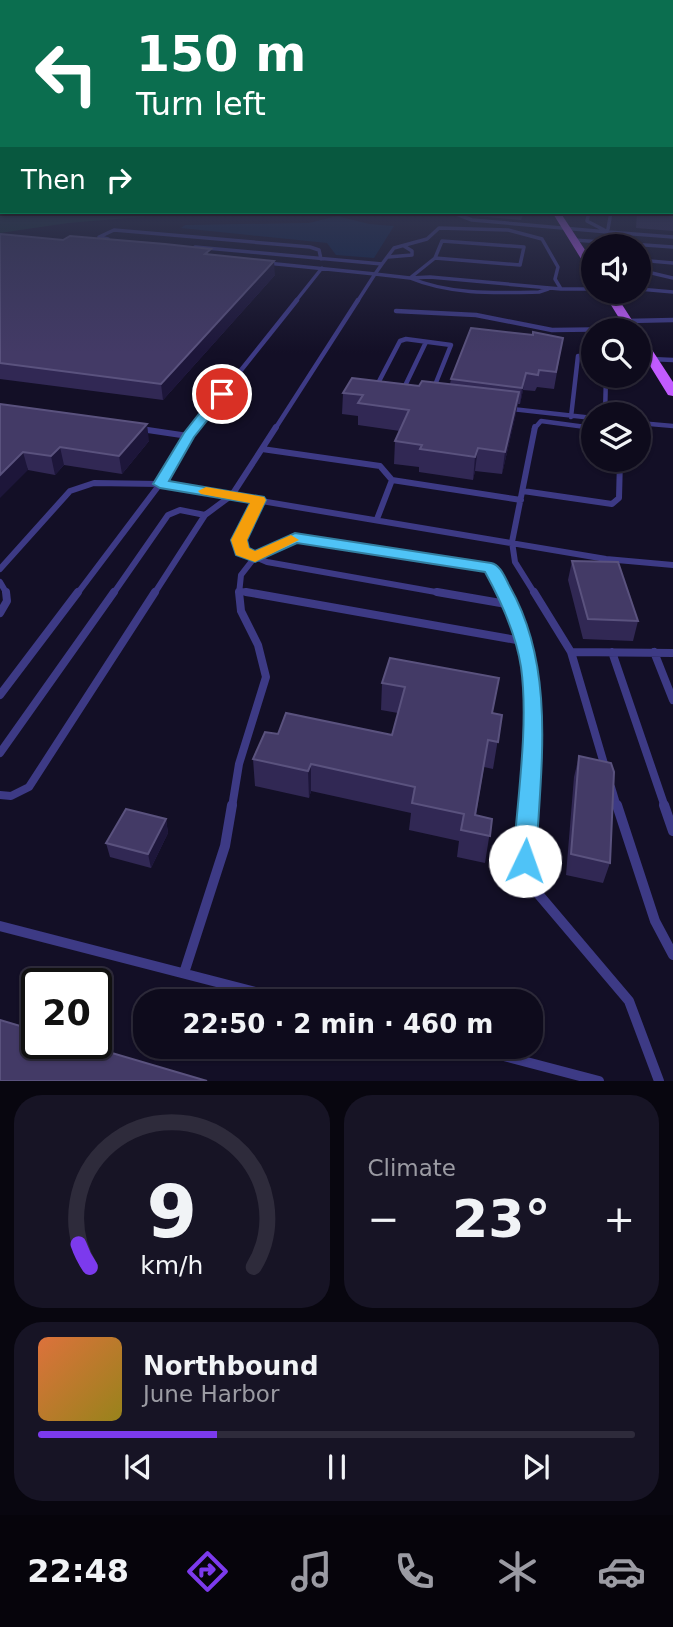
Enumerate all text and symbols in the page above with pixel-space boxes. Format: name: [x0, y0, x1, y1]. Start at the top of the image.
text: 150 m: [136, 26, 306, 83]
icon: left: [21, 28, 112, 119]
text: Turn left: [136, 85, 266, 123]
icon: right: [100, 161, 138, 199]
text: Then: [21, 165, 86, 195]
map controls: [581, 234, 651, 472]
button: sound: [581, 234, 651, 304]
button: search: [581, 318, 651, 388]
pin: [192, 364, 252, 424]
icon: arrive: [203, 375, 241, 413]
button: layers: [581, 402, 651, 472]
position arrow: [488, 824, 562, 898]
speed limit sign: 20: [21, 968, 112, 1059]
text: 22:50 · 2 min · 460 m: [183, 1009, 493, 1039]
text: Climate: [368, 1155, 456, 1181]
text: 9: [146, 1170, 197, 1255]
text: 23°: [452, 1189, 550, 1249]
text: −: [368, 1197, 399, 1241]
text: +: [603, 1197, 635, 1241]
text: km/h: [140, 1251, 203, 1280]
text: Northbound: [143, 1351, 319, 1381]
text: June Harbor: [143, 1381, 279, 1407]
icon: previous: [119, 1448, 157, 1486]
icon: pause: [318, 1448, 356, 1486]
icon: next: [517, 1448, 555, 1486]
icon: directions: [183, 1547, 232, 1596]
icon: music: [287, 1547, 336, 1596]
icon: phone: [390, 1547, 439, 1596]
icon: climate: [493, 1547, 542, 1596]
icon: car: [597, 1547, 646, 1596]
text: 22:48: [27, 1552, 129, 1590]

